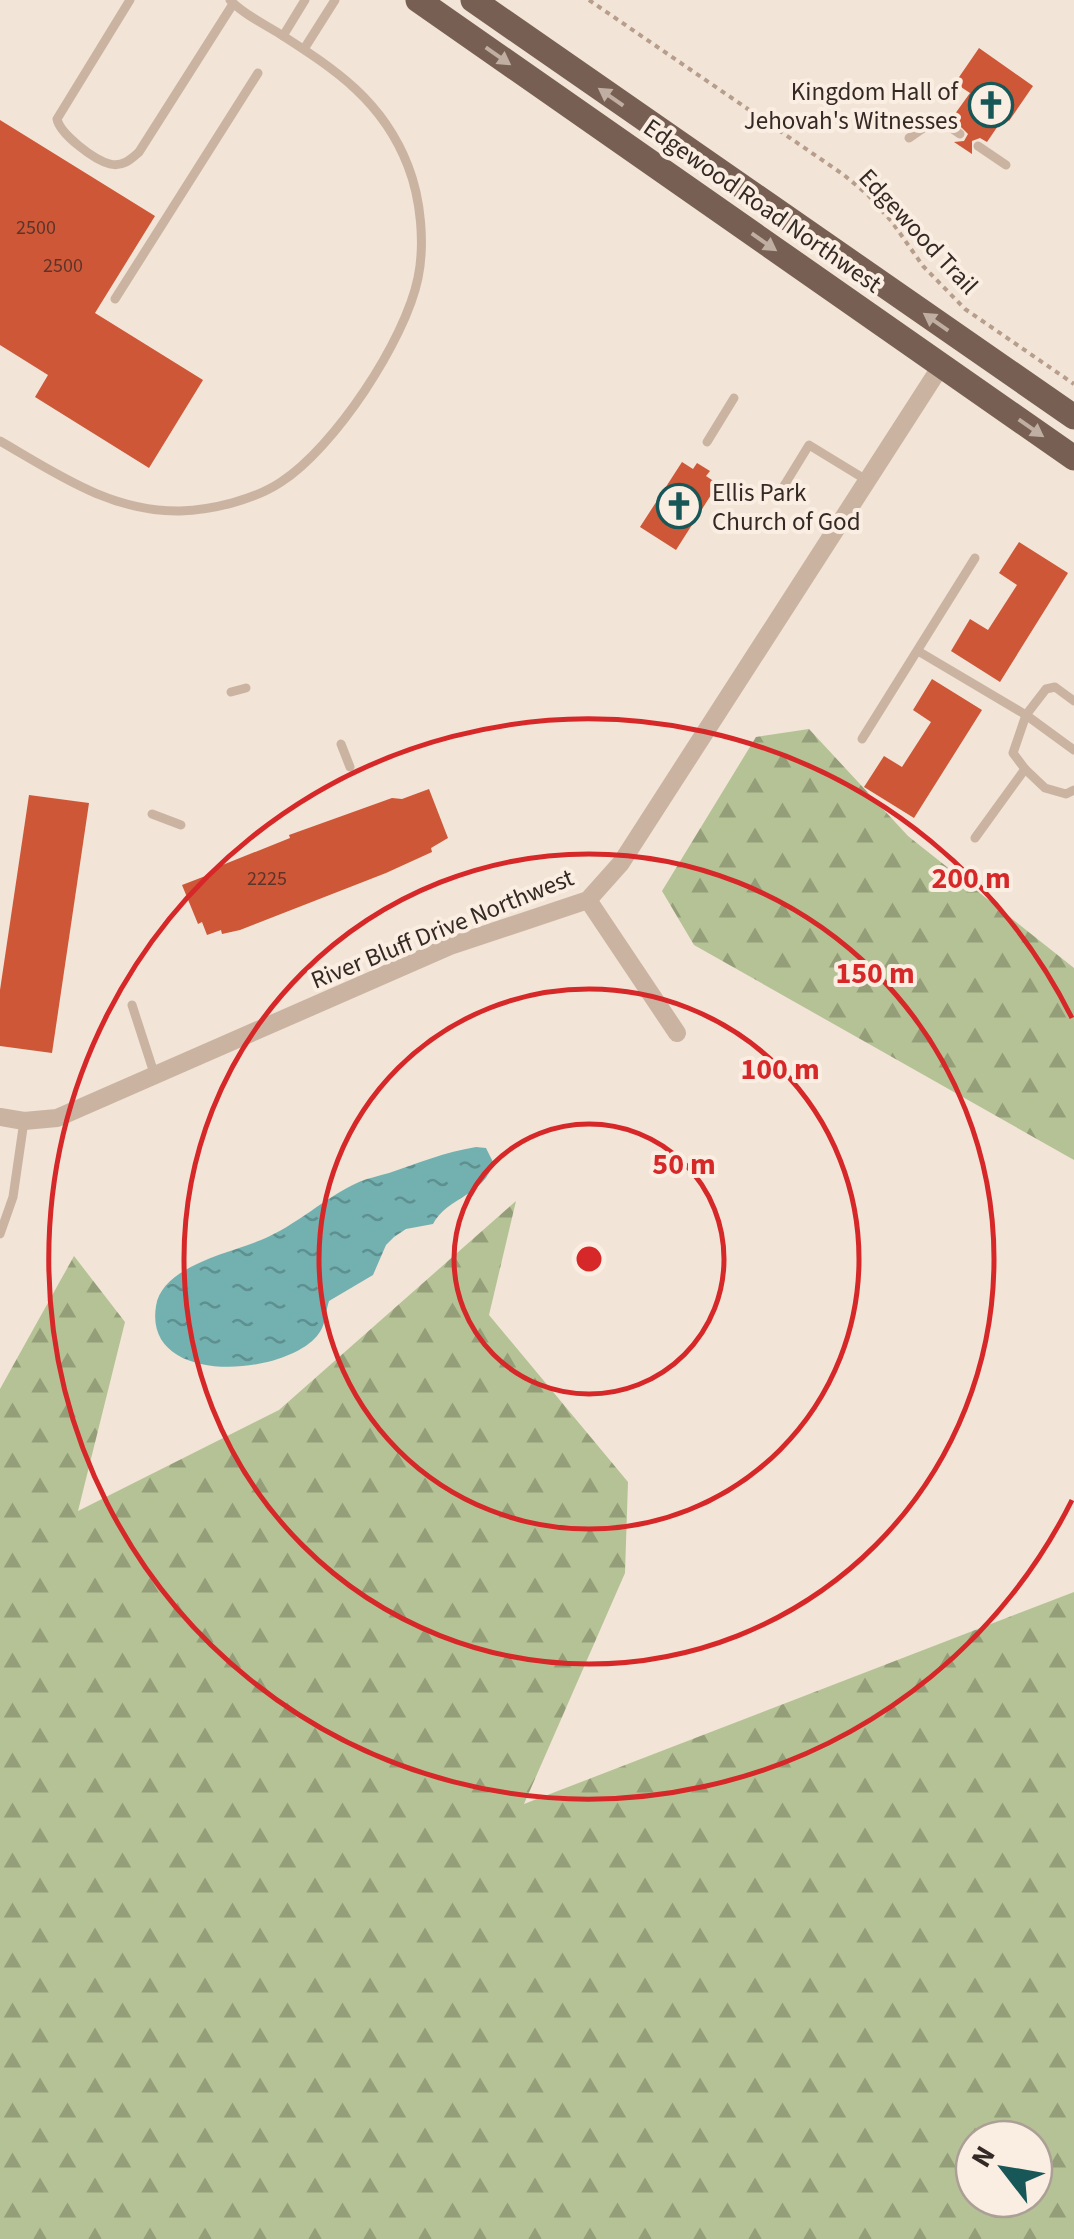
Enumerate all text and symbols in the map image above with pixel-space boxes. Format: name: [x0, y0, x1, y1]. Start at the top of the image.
one-way arrow: [484, 46, 511, 65]
place label: Kingdom Hall of Jehovah's Witnesses: [744, 74, 959, 139]
church icon: Kingdom Hall of Jehovah's Witnesses: [968, 82, 1014, 128]
one-way arrow: [598, 88, 625, 107]
street label: Edgewood Road Northwest: [636, 110, 889, 302]
street label: Edgewood Trail: [850, 161, 986, 303]
house number: 2500: [16, 214, 56, 242]
one-way arrow: [751, 232, 777, 251]
house number: 2500: [43, 252, 83, 280]
one-way arrow: [923, 312, 950, 332]
one-way arrow: [1017, 418, 1044, 437]
place label: Ellis Park Church of God: [712, 475, 861, 540]
church icon: Ellis Park Church of God: [656, 483, 702, 529]
text: 200 m: [931, 857, 1011, 900]
street label: River Bluff Drive Northwest: [306, 859, 580, 998]
house number: 2225: [247, 865, 287, 893]
text: 150 m: [835, 952, 915, 995]
text: 100 m: [740, 1048, 820, 1091]
text: 50 m: [652, 1143, 716, 1186]
centre of rings: [571, 1241, 607, 1277]
north arrow: [954, 2119, 1054, 2219]
text: N: [961, 2138, 1005, 2175]

